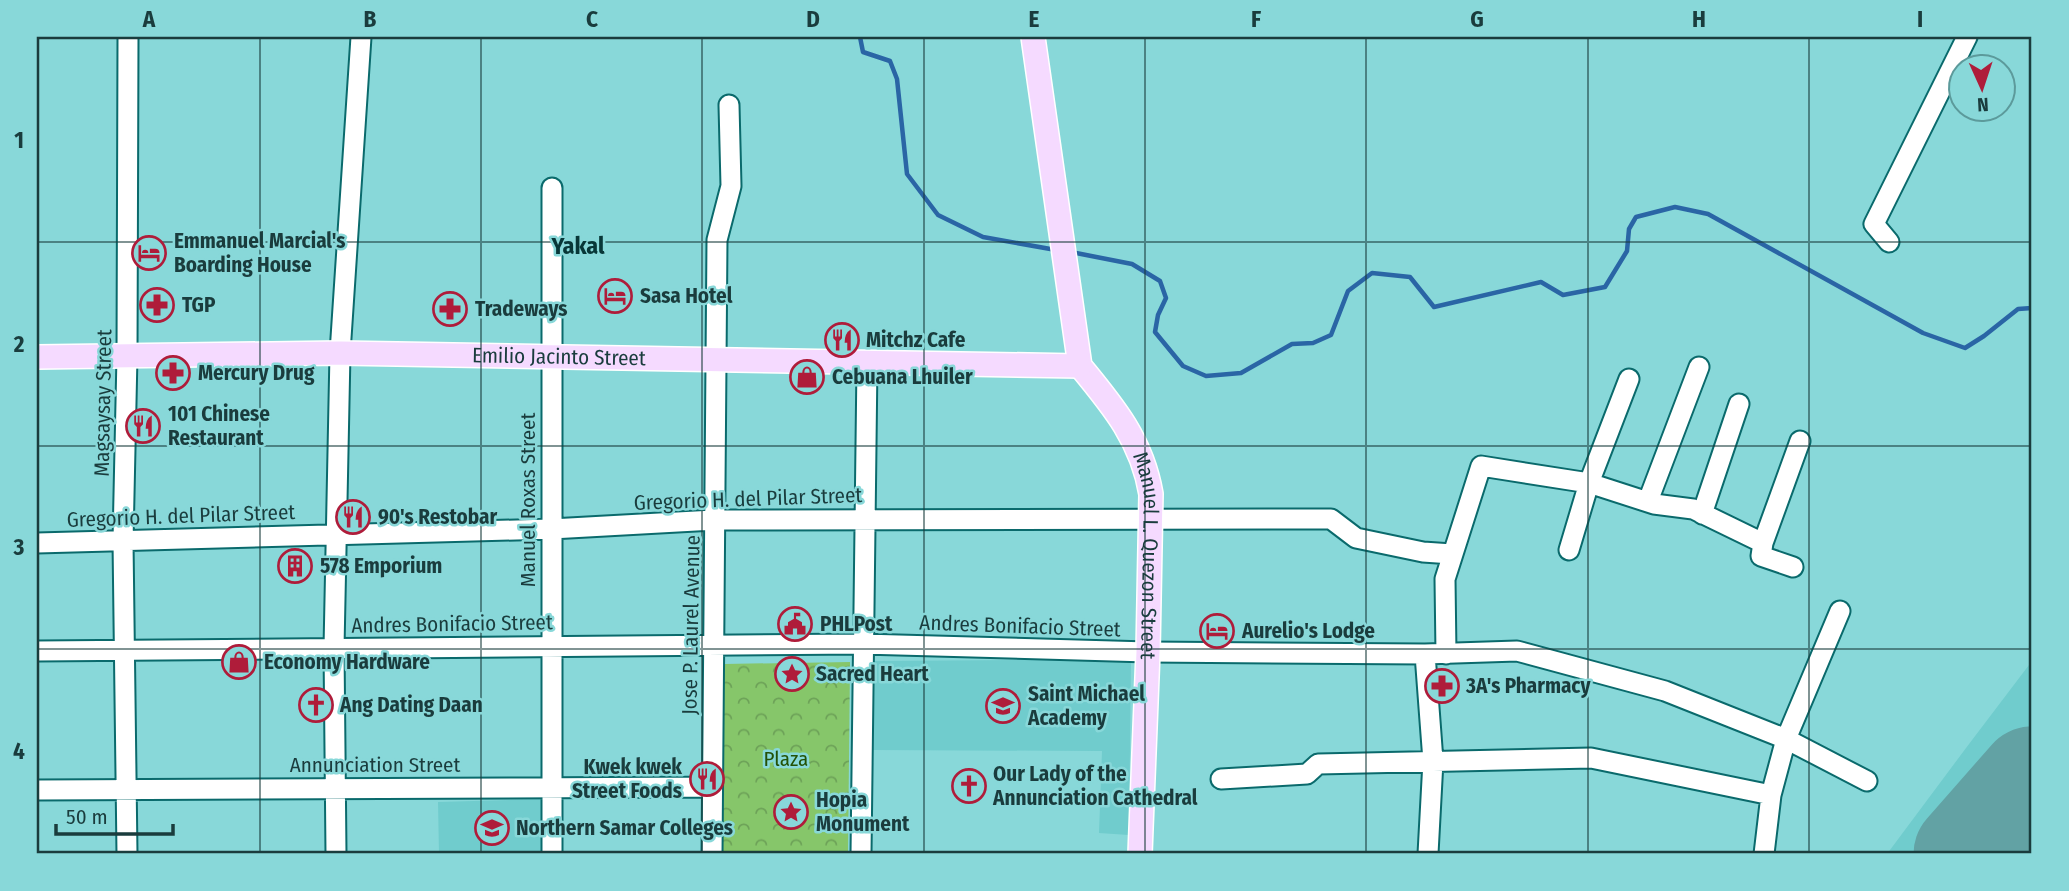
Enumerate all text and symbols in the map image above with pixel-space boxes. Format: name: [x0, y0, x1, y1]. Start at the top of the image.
text: A: [142, 5, 156, 33]
text: B: [364, 5, 377, 33]
text: C: [586, 5, 598, 33]
text: D: [806, 5, 820, 33]
text: E: [1029, 5, 1040, 33]
text: F: [1251, 5, 1261, 33]
text: G: [1470, 5, 1484, 33]
text: H: [1692, 5, 1706, 33]
text: I: [1917, 5, 1923, 33]
north arrow: [1946, 52, 2016, 122]
text: N: [1977, 93, 1989, 116]
text: 1: [14, 126, 24, 154]
place label: Emmanuel Marcial's Boarding House: [174, 228, 345, 278]
district label: Yakal: [551, 232, 605, 260]
hotel icon: Emmanuel Marcial's Boarding House: [130, 234, 168, 272]
hotel icon: Sasa Hotel: [596, 277, 634, 315]
place label: Sasa Hotel: [640, 283, 733, 309]
pharmacy icon: TGP: [138, 286, 176, 324]
pharmacy icon: Tradeways: [431, 290, 469, 328]
place label: TGP: [182, 292, 216, 318]
place label: Tradeways: [475, 296, 567, 322]
restaurant icon: Mitchz Cafe: [823, 321, 861, 359]
place label: Mitchz Cafe: [866, 327, 966, 353]
street label: Magsaysay Street: [89, 329, 117, 477]
text: 2: [13, 330, 25, 358]
street label: Emilio Jacinto Street: [472, 342, 646, 371]
pharmacy icon: Mercury Drug: [154, 354, 192, 392]
shop icon: Cebuana Lhuiler: [788, 358, 826, 396]
place label: Mercury Drug: [198, 360, 315, 386]
place label: Cebuana Lhuiler: [832, 364, 973, 390]
place label: 101 Chinese Restaurant: [168, 401, 270, 451]
restaurant icon: 101 Chinese Restaurant: [124, 407, 162, 445]
street label: Manuel Roxas Street: [515, 413, 541, 587]
street label: Manuel L. Quezon Street: [1127, 448, 1165, 660]
street label: Gregorio H. del Pilar Street: [633, 482, 863, 516]
restaurant icon: 90's Restobar: [334, 498, 372, 536]
street label: Gregorio H. del Pilar Street: [66, 499, 296, 533]
place label: 90's Restobar: [378, 504, 497, 530]
text: 3: [13, 533, 25, 561]
street label: Jose P. Laurel Avenue: [676, 535, 706, 715]
building icon: 578 Emporium: [276, 547, 314, 585]
place label: 578 Emporium: [320, 553, 442, 579]
public building icon: PHLPost: [776, 605, 814, 643]
street label: Andres Bonifacio Street: [351, 609, 553, 639]
street label: Andres Bonifacio Street: [919, 609, 1121, 643]
place label: PHLPost: [820, 611, 893, 637]
hotel icon: Aurelio's Lodge: [1198, 612, 1236, 650]
place label: Aurelio's Lodge: [1241, 618, 1375, 644]
shop icon: Economy Hardware: [220, 643, 258, 681]
place label: Economy Hardware: [264, 649, 430, 675]
place icon: Sacred Heart: [773, 655, 811, 693]
place label: Sacred Heart: [816, 661, 929, 687]
pharmacy icon: 3A's Pharmacy: [1423, 667, 1461, 705]
place label: 3A's Pharmacy: [1465, 673, 1592, 699]
place label: Saint Michael Academy: [1027, 681, 1145, 731]
church icon: Ang Dating Daan: [297, 686, 335, 724]
school or university icon: Saint Michael Academy: [984, 687, 1022, 725]
place label: Ang Dating Daan: [339, 692, 483, 718]
text: 4: [13, 737, 25, 765]
park label: Plaza: [764, 746, 808, 772]
street label: Annunciation Street: [290, 752, 460, 778]
place label: Kwek kwek Street Foods: [572, 754, 682, 804]
restaurant icon: Kwek kwek Street Foods: [688, 760, 726, 798]
place label: Our Lady of the Annunciation Cathedral: [992, 761, 1198, 811]
church icon: Our Lady of the Annunciation Cathedral: [950, 767, 988, 805]
place label: Hopia Monument: [816, 787, 910, 837]
scale bar: [56, 793, 173, 837]
place icon: Hopia Monument: [772, 793, 810, 831]
text: 50 m: [66, 804, 108, 830]
school or university icon: Northern Samar Colleges: [473, 809, 511, 847]
place label: Northern Samar Colleges: [516, 815, 733, 841]

